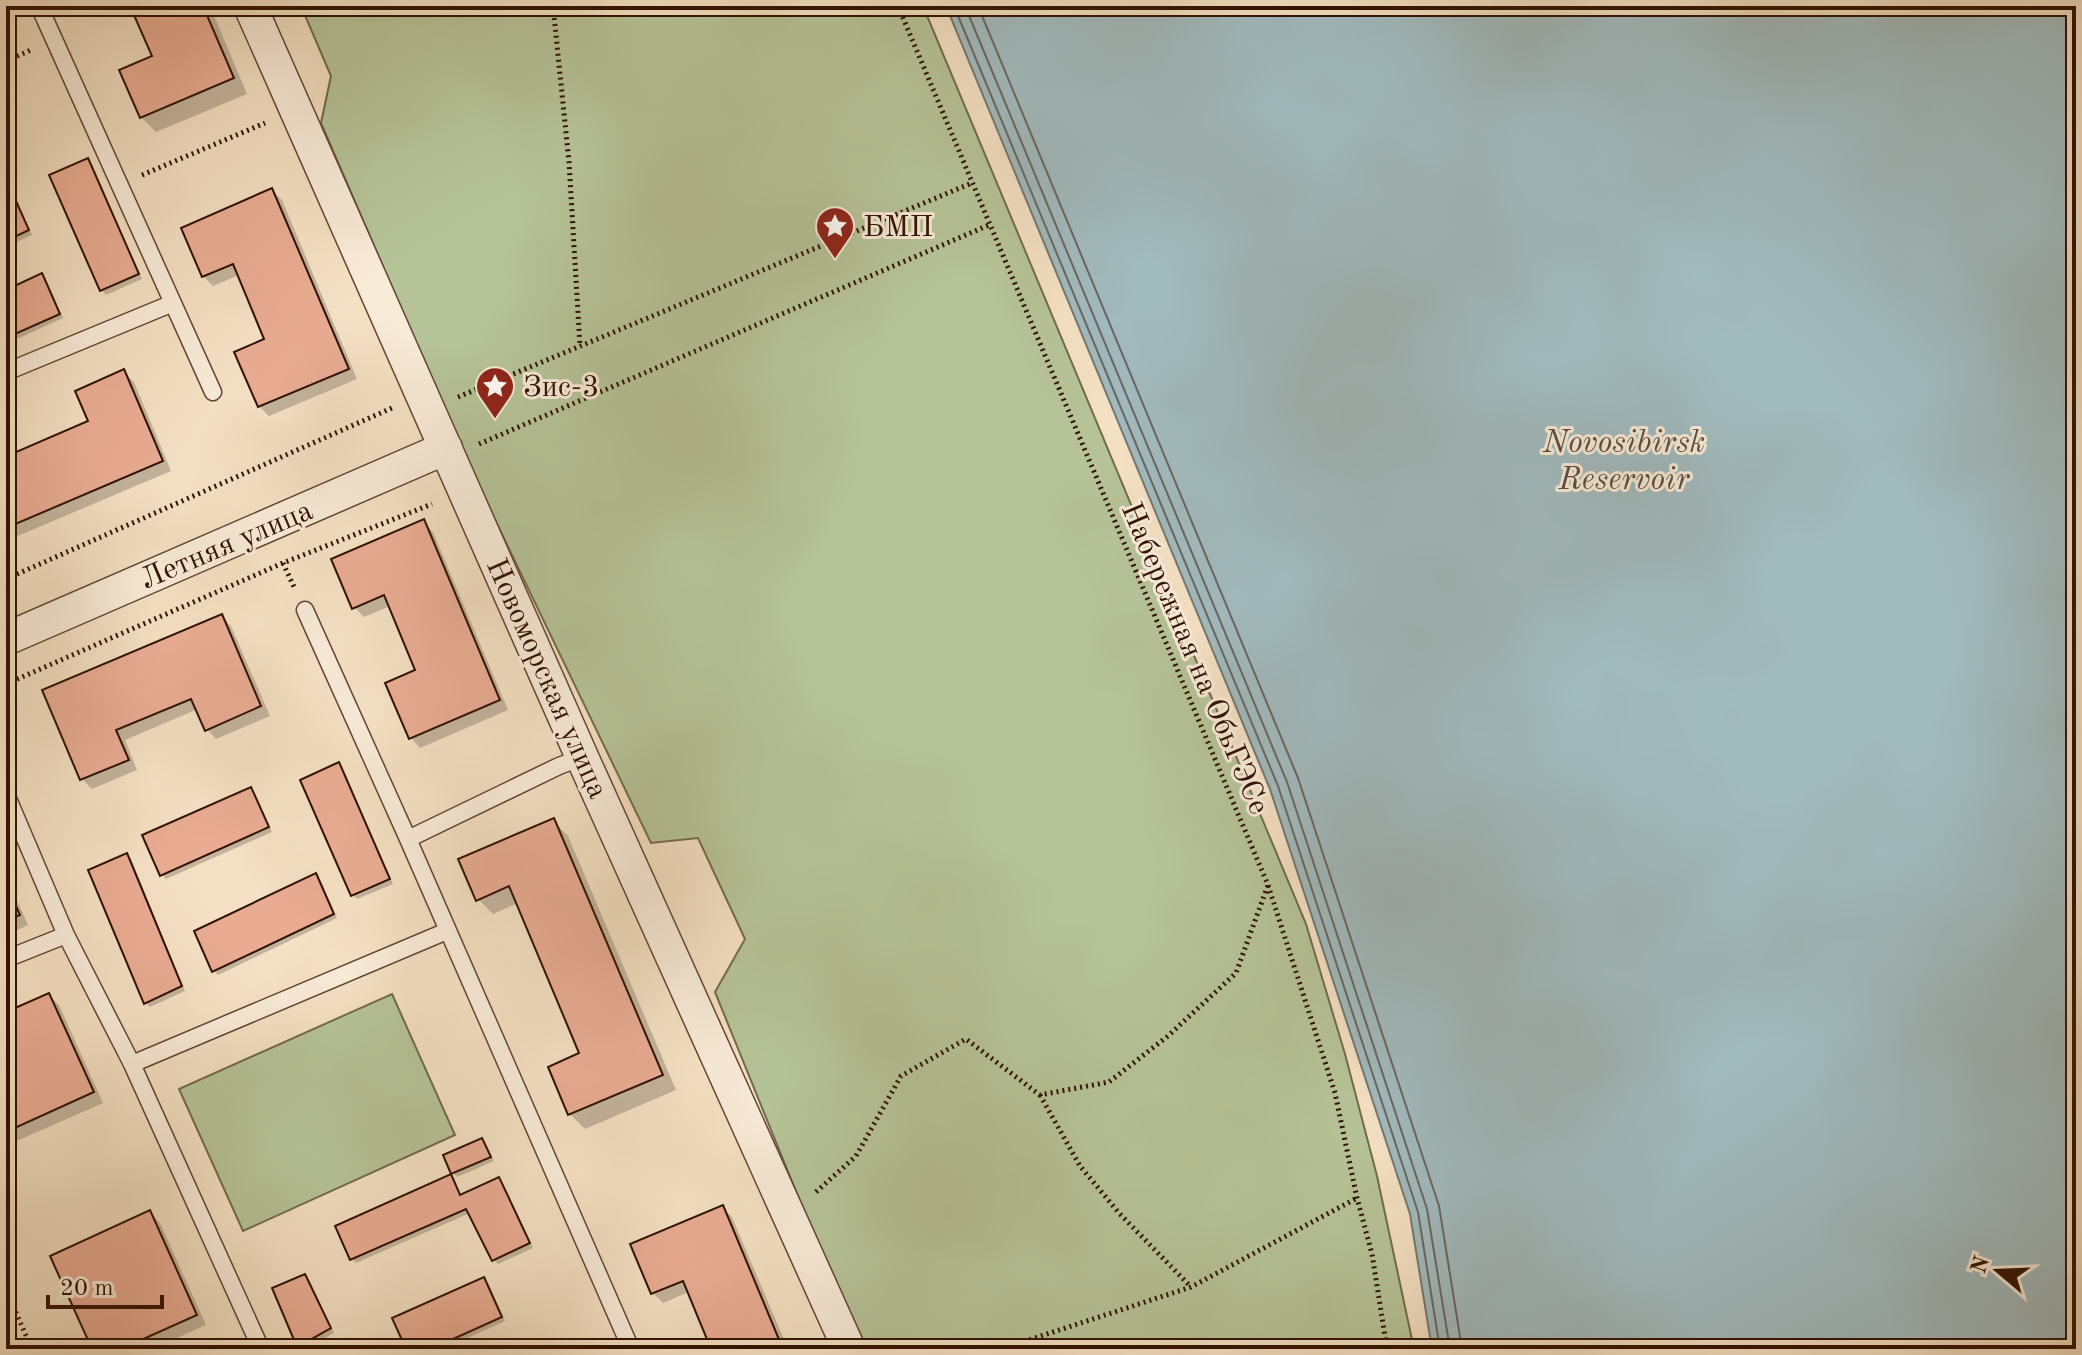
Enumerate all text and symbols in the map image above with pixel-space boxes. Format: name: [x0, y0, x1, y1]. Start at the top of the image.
place icon: БМП: [814, 205, 856, 260]
place label: БМП: [863, 213, 933, 243]
place icon: Зис-3: [474, 365, 516, 420]
place label: Зис-3: [523, 373, 599, 403]
water label: Novosibirsk Reservoir: [1542, 428, 1705, 497]
street label: Летняя улица: [136, 496, 318, 596]
street label: Набережная на ОбьГЭСе: [1115, 499, 1273, 819]
street label: Новоморская улица: [480, 554, 613, 803]
north arrow: [1958, 1231, 2038, 1311]
text: N: [1968, 1253, 1994, 1277]
scale bar: [48, 1259, 162, 1309]
text: 20 m: [60, 1277, 114, 1301]

